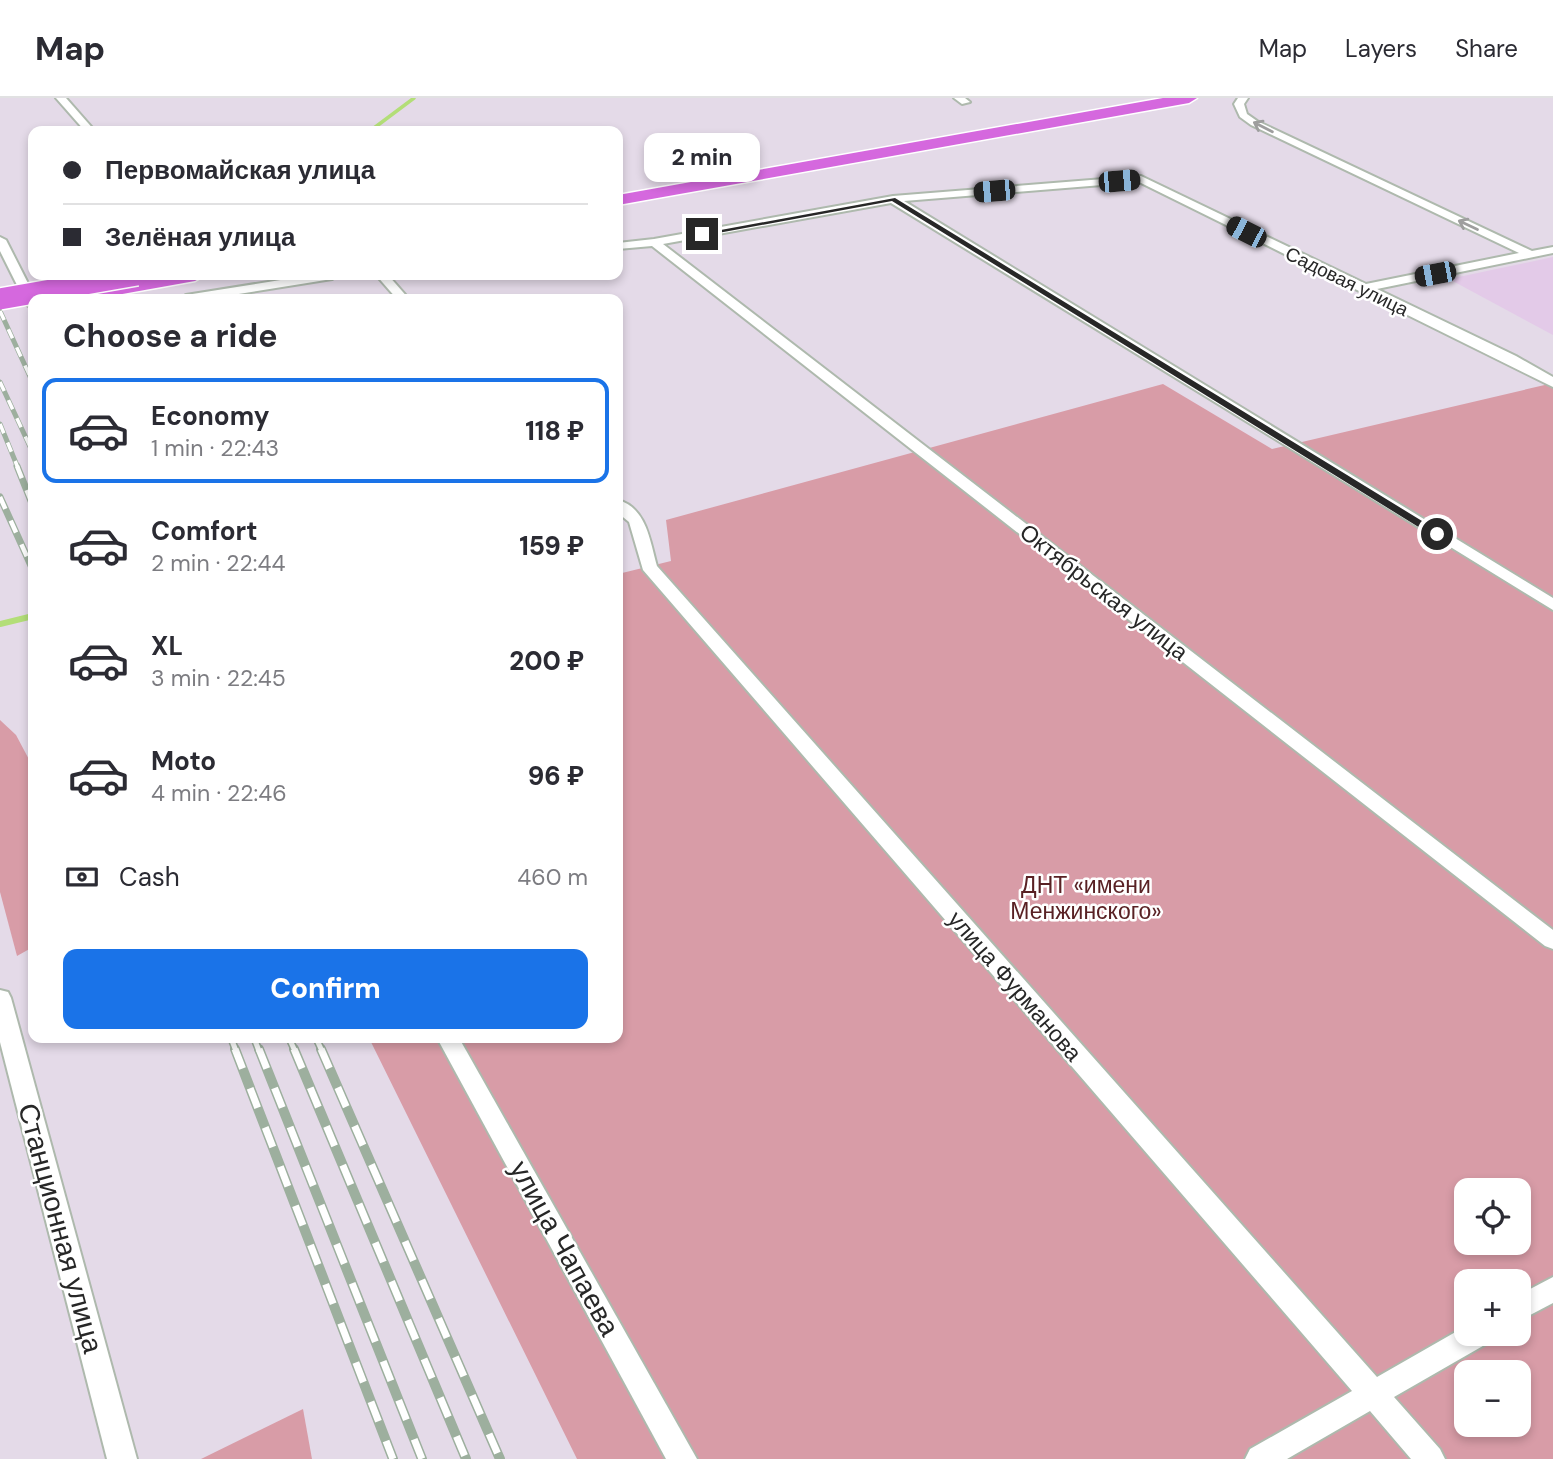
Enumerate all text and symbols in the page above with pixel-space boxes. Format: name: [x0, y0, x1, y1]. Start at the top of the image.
text: Map: [35, 27, 105, 70]
text: Map: [1259, 33, 1307, 64]
text: Layers: [1345, 33, 1417, 64]
text: Share: [1455, 33, 1518, 64]
one-way arrow: [1253, 120, 1274, 134]
callout: 2 min: [644, 132, 760, 181]
text: 2 min: [671, 142, 733, 172]
text: Первомайская улица: [105, 153, 375, 187]
car: [1098, 169, 1141, 193]
car: [973, 179, 1016, 203]
car: [1223, 213, 1270, 251]
route end: [686, 218, 718, 250]
one-way arrow: [1458, 218, 1480, 231]
text: Зелёная улица: [105, 220, 296, 254]
street label: Садовая улица: [1281, 241, 1413, 322]
car: [1413, 260, 1458, 288]
text: Choose a ride: [63, 315, 278, 357]
icon: car: [67, 399, 130, 462]
text: Economy: [151, 399, 269, 433]
text: 118 ₽: [525, 414, 584, 448]
text: 1 min · 22:43: [151, 433, 279, 463]
icon: car: [67, 514, 130, 577]
text: Comfort: [151, 514, 257, 548]
street label: Октябрьская улица: [1014, 517, 1194, 667]
route start: [1421, 518, 1453, 550]
text: 159 ₽: [519, 529, 584, 563]
text: 2 min · 22:44: [151, 548, 285, 578]
icon: car: [67, 629, 130, 692]
text: XL: [151, 629, 183, 663]
text: 200 ₽: [509, 644, 584, 678]
text: 3 min · 22:45: [151, 663, 286, 693]
icon: car: [67, 744, 130, 807]
text: Moto: [151, 744, 216, 778]
text: 96 ₽: [528, 759, 584, 793]
text: 4 min · 22:46: [151, 778, 287, 808]
icon: cash: [63, 858, 101, 896]
text: Cash: [119, 860, 180, 894]
text: 460 m: [517, 862, 588, 892]
park label: ДНТ «имени Менжинского»: [1010, 870, 1162, 926]
street label: улица Фурманова: [941, 905, 1089, 1068]
button: Confirm: [63, 949, 588, 1029]
street label: Станционная улица: [9, 1099, 112, 1357]
street label: улица Чапаева: [501, 1154, 628, 1343]
map controls: [1454, 1178, 1531, 1437]
button: locate: [1454, 1178, 1531, 1255]
button: +: [1454, 1269, 1531, 1346]
button: −: [1454, 1360, 1531, 1437]

